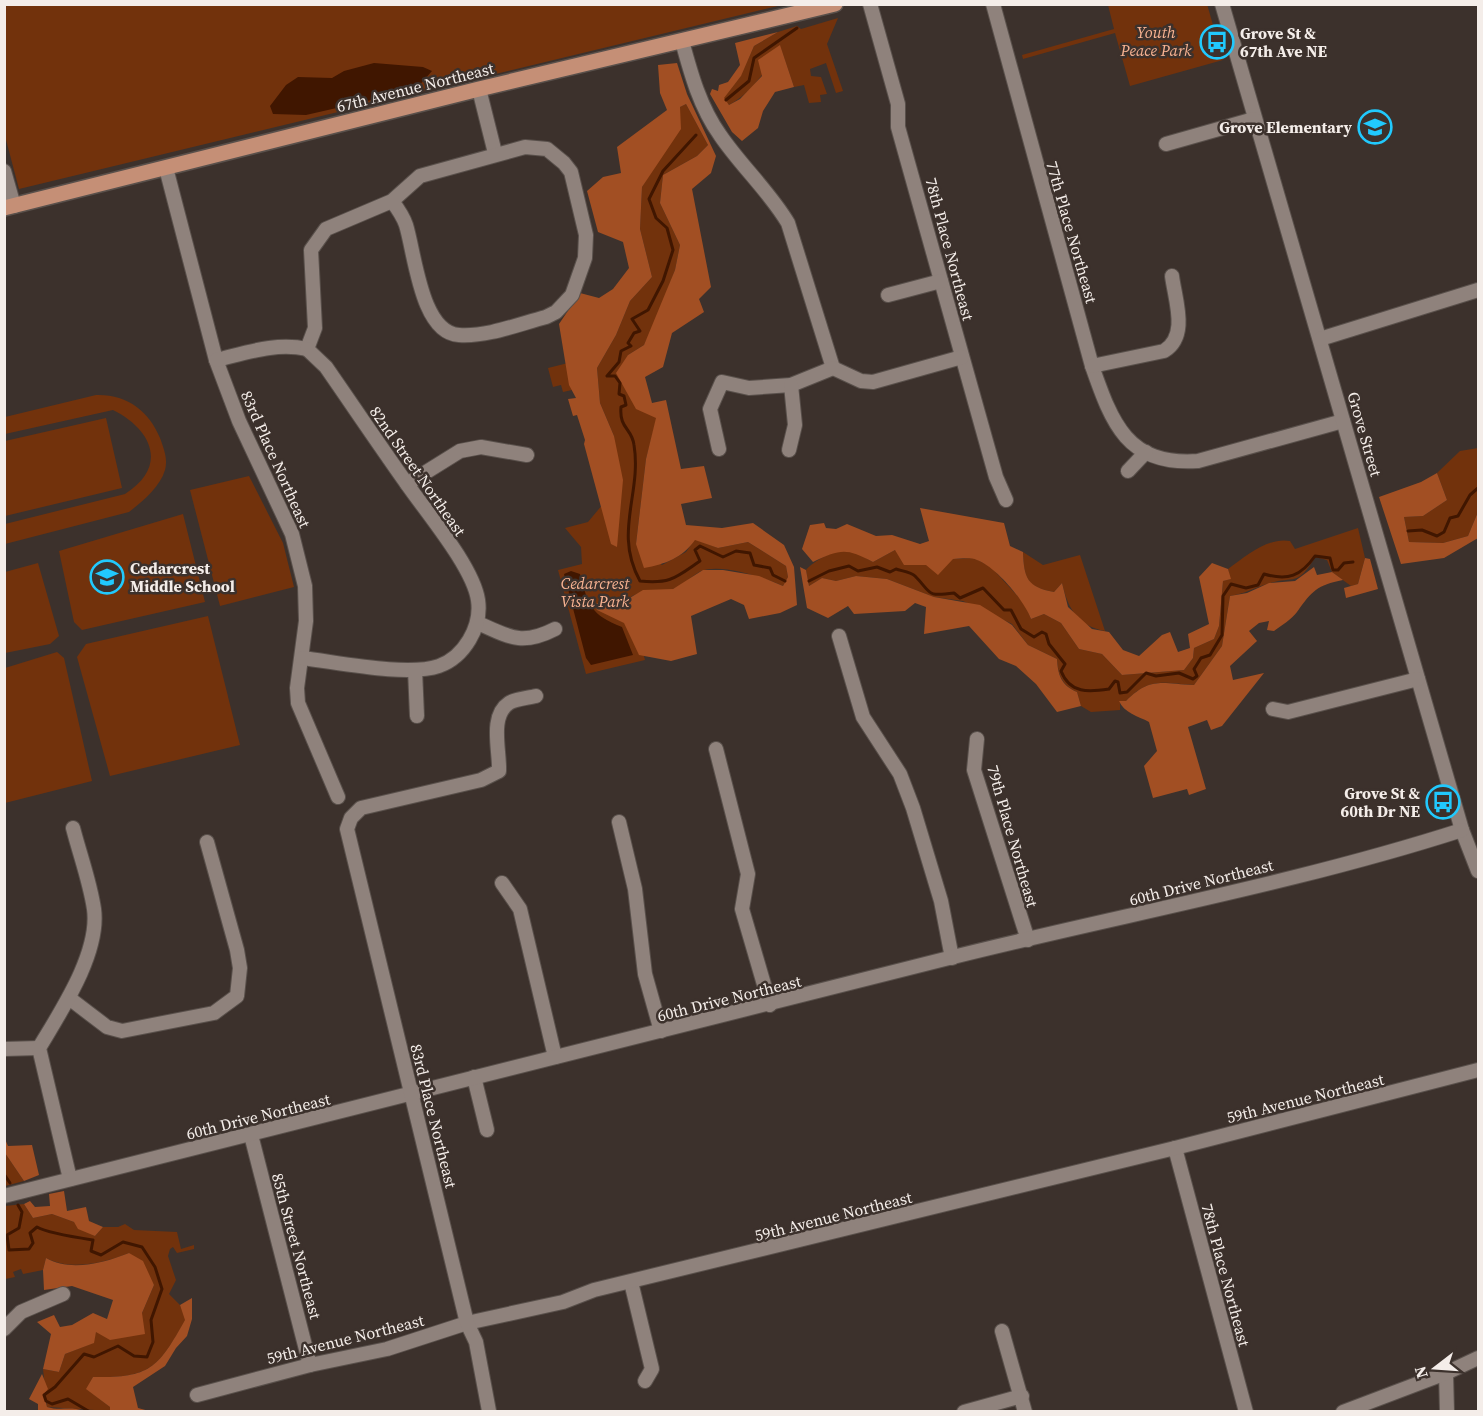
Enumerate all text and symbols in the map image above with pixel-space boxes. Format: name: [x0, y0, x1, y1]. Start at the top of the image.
park label: Youth Peace Park: [1119, 21, 1192, 61]
place label: Grove St & 67th Ave NE: [1240, 22, 1327, 62]
bus stop icon: Grove St & 67th Ave NE: [1199, 24, 1235, 60]
street label: 67th Avenue Northeast: [334, 57, 497, 117]
school or university icon: Grove Elementary: [1357, 109, 1393, 145]
place label: Grove Elementary: [1219, 116, 1352, 138]
street label: 77th Place Northeast: [1041, 158, 1103, 306]
street label: 78th Place Northeast: [920, 175, 980, 324]
street label: 83rd Place Northeast: [236, 387, 316, 532]
street label: Grove Street: [1342, 389, 1388, 480]
street label: 82nd Street Northeast: [365, 402, 472, 541]
place label: Cedarcrest Middle School: [130, 557, 235, 597]
school or university icon: Cedarcrest Middle School: [89, 559, 125, 595]
park label: Cedarcrest Vista Park: [561, 572, 630, 612]
street label: 79th Place Northeast: [982, 762, 1044, 910]
place label: Grove St & 60th Dr NE: [1340, 782, 1420, 822]
bus stop icon: Grove St & 60th Dr NE: [1425, 784, 1461, 820]
street label: 60th Drive Northeast: [1127, 853, 1276, 911]
street label: 60th Drive Northeast: [655, 969, 804, 1027]
street label: 83rd Place Northeast: [405, 1042, 463, 1191]
street label: 59th Avenue Northeast: [1224, 1068, 1387, 1128]
street label: 60th Drive Northeast: [184, 1087, 333, 1145]
street label: 85th Street Northeast: [267, 1171, 327, 1322]
street label: 59th Avenue Northeast: [752, 1186, 915, 1246]
street label: 78th Place Northeast: [1196, 1201, 1256, 1350]
street label: 59th Avenue Northeast: [264, 1309, 427, 1369]
north arrow: [1405, 1338, 1465, 1398]
text: N: [1408, 1363, 1433, 1381]

